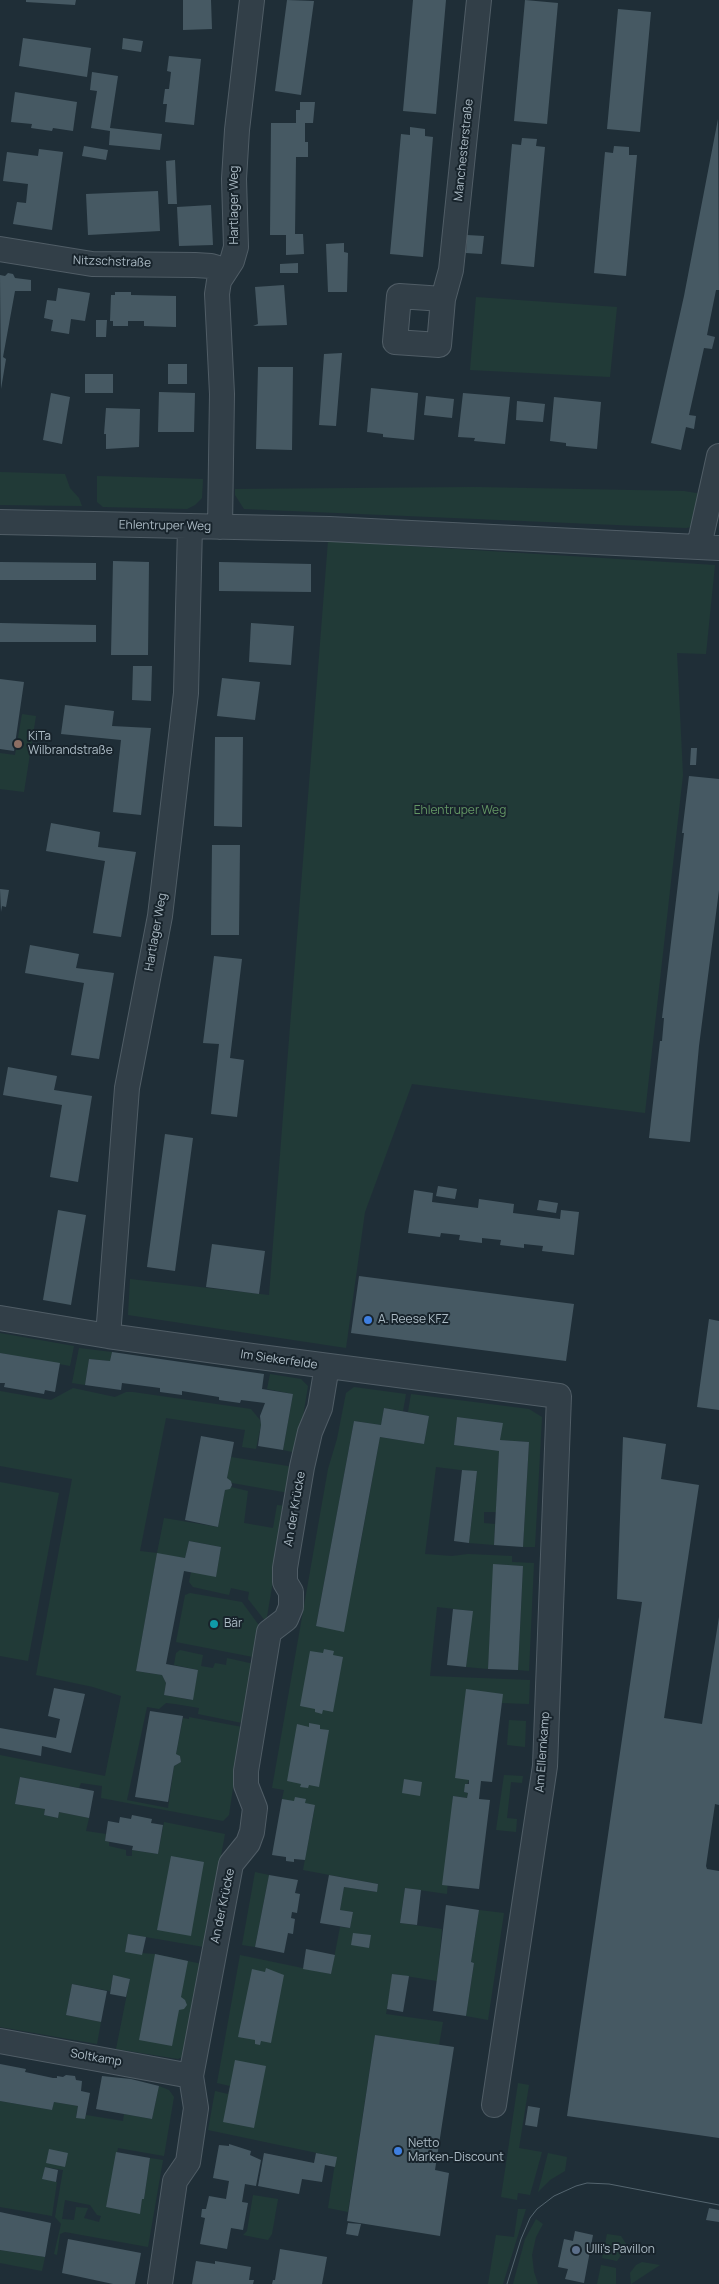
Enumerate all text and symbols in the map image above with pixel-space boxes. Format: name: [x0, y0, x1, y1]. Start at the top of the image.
street label: Manchesterstraße: [451, 98, 477, 202]
street label: Hartlager Weg: [228, 166, 242, 244]
street label: Nitzschstraße: [73, 253, 151, 271]
street label: Ehlentruper Weg: [119, 518, 211, 534]
place label: KiTa Wilbrandstraße: [28, 730, 113, 758]
marker: KiTa Wilbrandstraße: [12, 738, 24, 750]
park label: Ehlentruper Weg: [414, 804, 506, 818]
street label: Hartlager Weg: [142, 892, 170, 972]
place label: A. Reese KFZ: [378, 1313, 449, 1327]
marker: A. Reese KFZ: [362, 1314, 374, 1326]
street label: Im Siekerfelde: [240, 1347, 318, 1373]
street label: An der Krücke: [281, 1470, 309, 1548]
place label: Bär: [224, 1617, 242, 1631]
marker: Bär: [208, 1618, 220, 1630]
street label: Am Ellernkamp: [533, 1711, 553, 1793]
street label: An der Krücke: [208, 1867, 238, 1945]
street label: Soltkamp: [69, 2046, 123, 2070]
place label: Netto Marken-Discount: [408, 2137, 504, 2165]
marker: Netto Marken-Discount: [392, 2145, 404, 2157]
place label: Ulli's Pavillon: [586, 2243, 655, 2257]
marker: Ulli's Pavillon: [570, 2244, 582, 2256]

